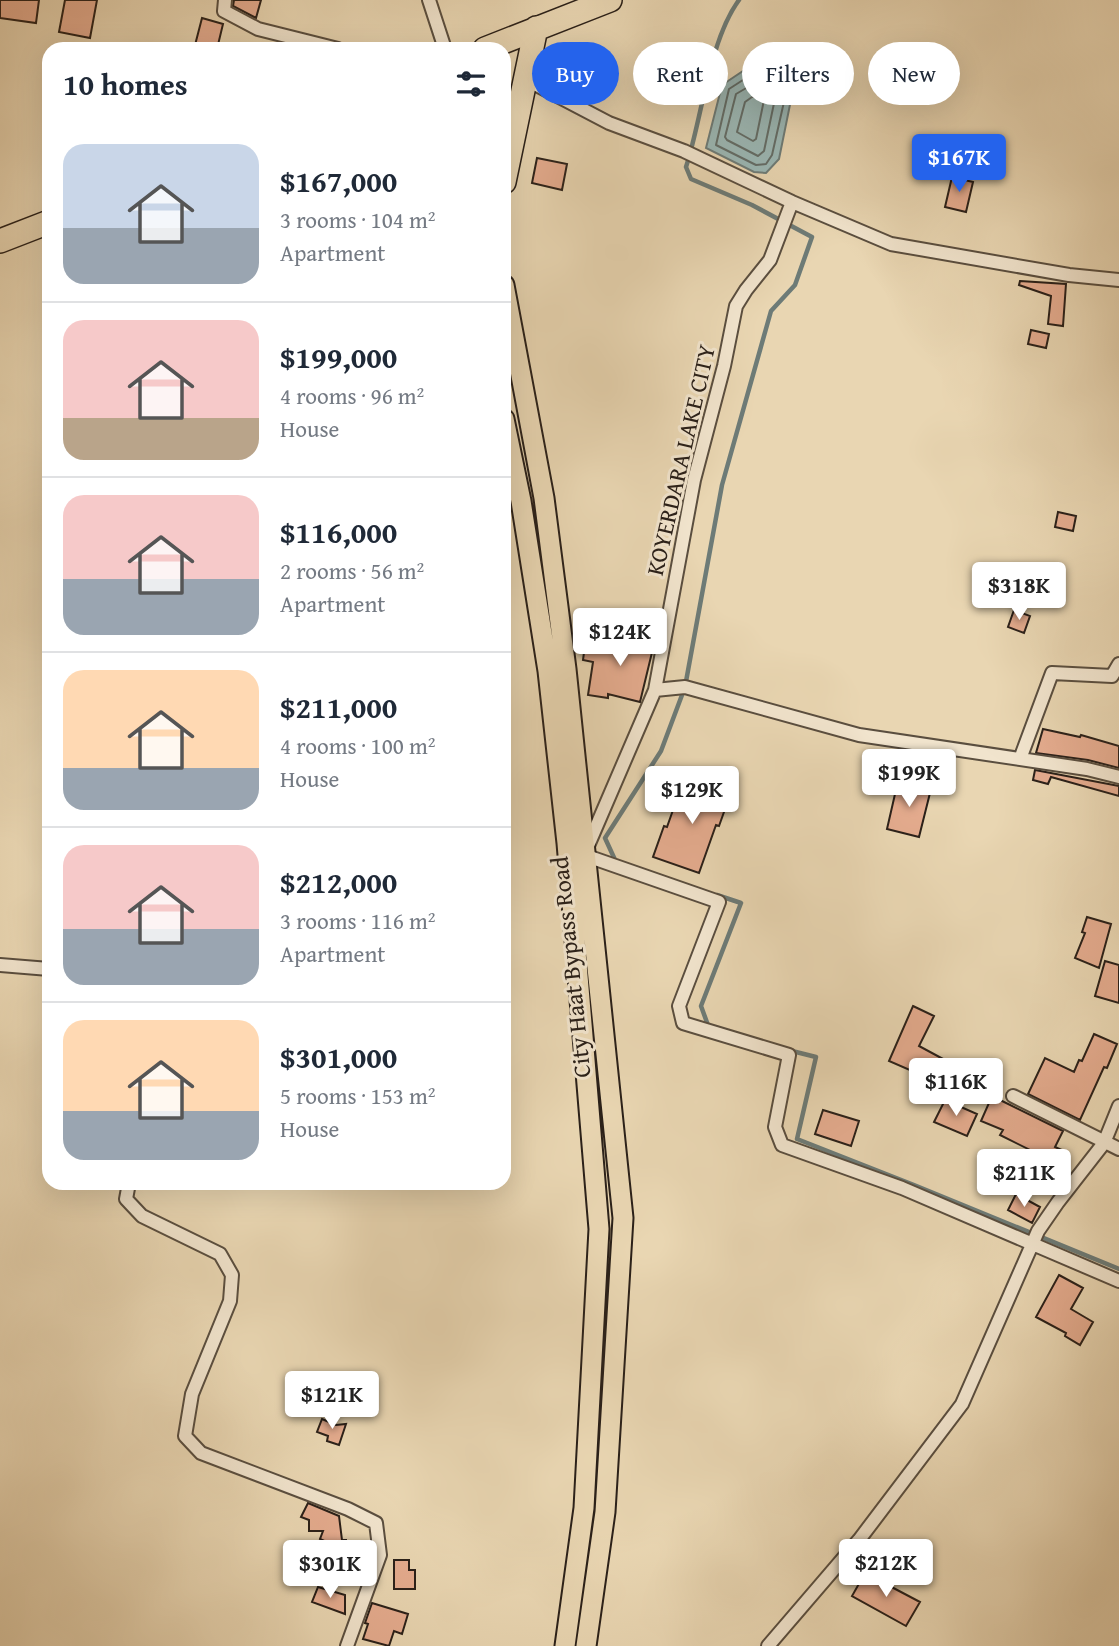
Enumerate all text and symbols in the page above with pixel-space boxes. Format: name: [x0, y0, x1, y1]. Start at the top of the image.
chip: Buy: [532, 42, 619, 105]
chip: Rent: [633, 42, 728, 105]
chip: Filters: [742, 42, 854, 105]
chip: New: [868, 42, 960, 105]
text: 10 homes: [63, 62, 188, 106]
icon: filters: [452, 65, 490, 103]
pin: $167K: [910, 134, 1008, 194]
text: $167K: [928, 140, 990, 173]
text: $167,000: [280, 159, 397, 203]
icon: home: [119, 172, 203, 256]
text: 3 rooms · 104 m²: [280, 203, 435, 236]
text: Apartment: [280, 236, 385, 269]
text: $199,000: [280, 335, 397, 379]
street label: KOYERDARA LAKE CITY: [637, 341, 724, 579]
icon: home: [119, 348, 203, 432]
text: 4 rooms · 96 m²: [280, 379, 424, 412]
text: House: [280, 412, 339, 445]
text: $116,000: [280, 510, 397, 554]
icon: home: [119, 523, 203, 607]
text: 2 rooms · 56 m²: [280, 554, 424, 587]
pin: $318K: [970, 562, 1068, 622]
text: $318K: [988, 568, 1050, 601]
text: Apartment: [280, 587, 385, 620]
pin: $124K: [571, 608, 669, 668]
text: $124K: [589, 614, 651, 647]
text: $211,000: [280, 685, 397, 729]
icon: home: [119, 698, 203, 782]
text: 4 rooms · 100 m²: [280, 729, 435, 762]
pin: $199K: [860, 750, 958, 809]
text: $199K: [878, 755, 940, 788]
text: House: [280, 762, 339, 795]
pin: $129K: [643, 766, 741, 826]
text: $129K: [661, 772, 723, 805]
street label: City Haat Bypass Road: [541, 855, 600, 1079]
text: $212,000: [280, 860, 397, 904]
icon: home: [119, 873, 203, 957]
text: 3 rooms · 116 m²: [280, 904, 435, 937]
text: Apartment: [280, 937, 385, 970]
text: $301,000: [280, 1035, 397, 1079]
icon: home: [119, 1048, 203, 1132]
pin: $116K: [907, 1058, 1005, 1118]
text: $116K: [925, 1064, 987, 1097]
text: 5 rooms · 153 m²: [280, 1079, 435, 1112]
text: House: [280, 1112, 339, 1145]
pin: $211K: [975, 1150, 1073, 1209]
text: $211K: [993, 1155, 1055, 1188]
pin: $121K: [283, 1372, 381, 1431]
text: $121K: [301, 1377, 363, 1410]
pin: $301K: [281, 1540, 379, 1600]
pin: $212K: [837, 1540, 935, 1599]
text: $212K: [855, 1545, 917, 1578]
text: $301K: [299, 1546, 361, 1579]

